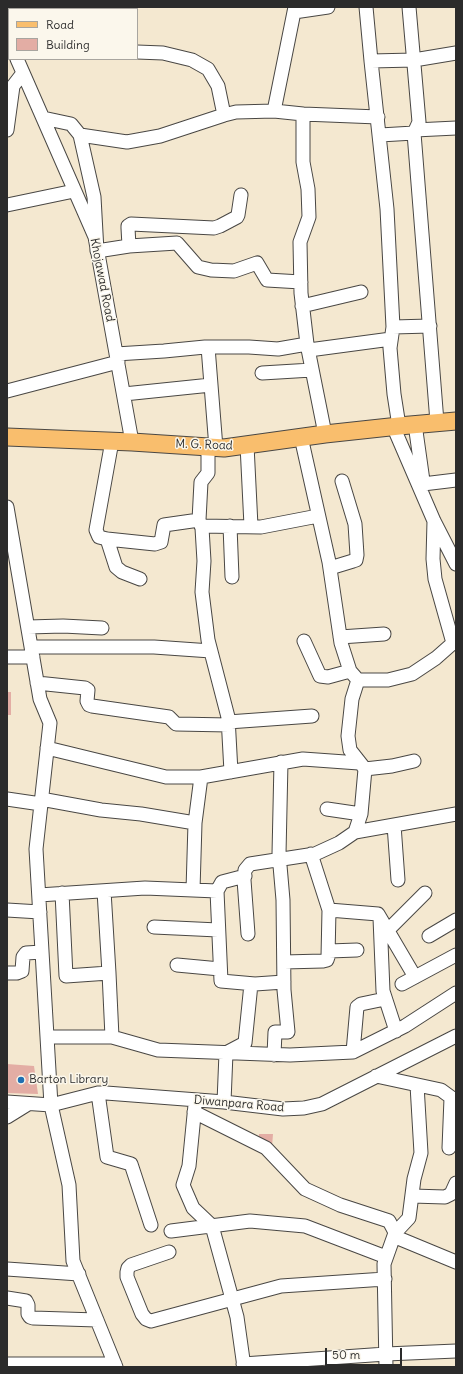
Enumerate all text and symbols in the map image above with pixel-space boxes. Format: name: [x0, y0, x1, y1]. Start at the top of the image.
legend: [8, 8, 138, 60]
text: Road: [46, 17, 74, 32]
text: Building: [46, 37, 90, 52]
street label: Khojawad Road: [87, 237, 117, 323]
street label: M. G. Road: [175, 437, 233, 453]
place label: Barton Library: [29, 1073, 108, 1087]
marker: Barton Library: [16, 1075, 26, 1085]
street label: Diwanpara Road: [193, 1093, 285, 1115]
scale bar: [327, 1340, 404, 1366]
text: 50 m: [332, 1347, 360, 1362]

